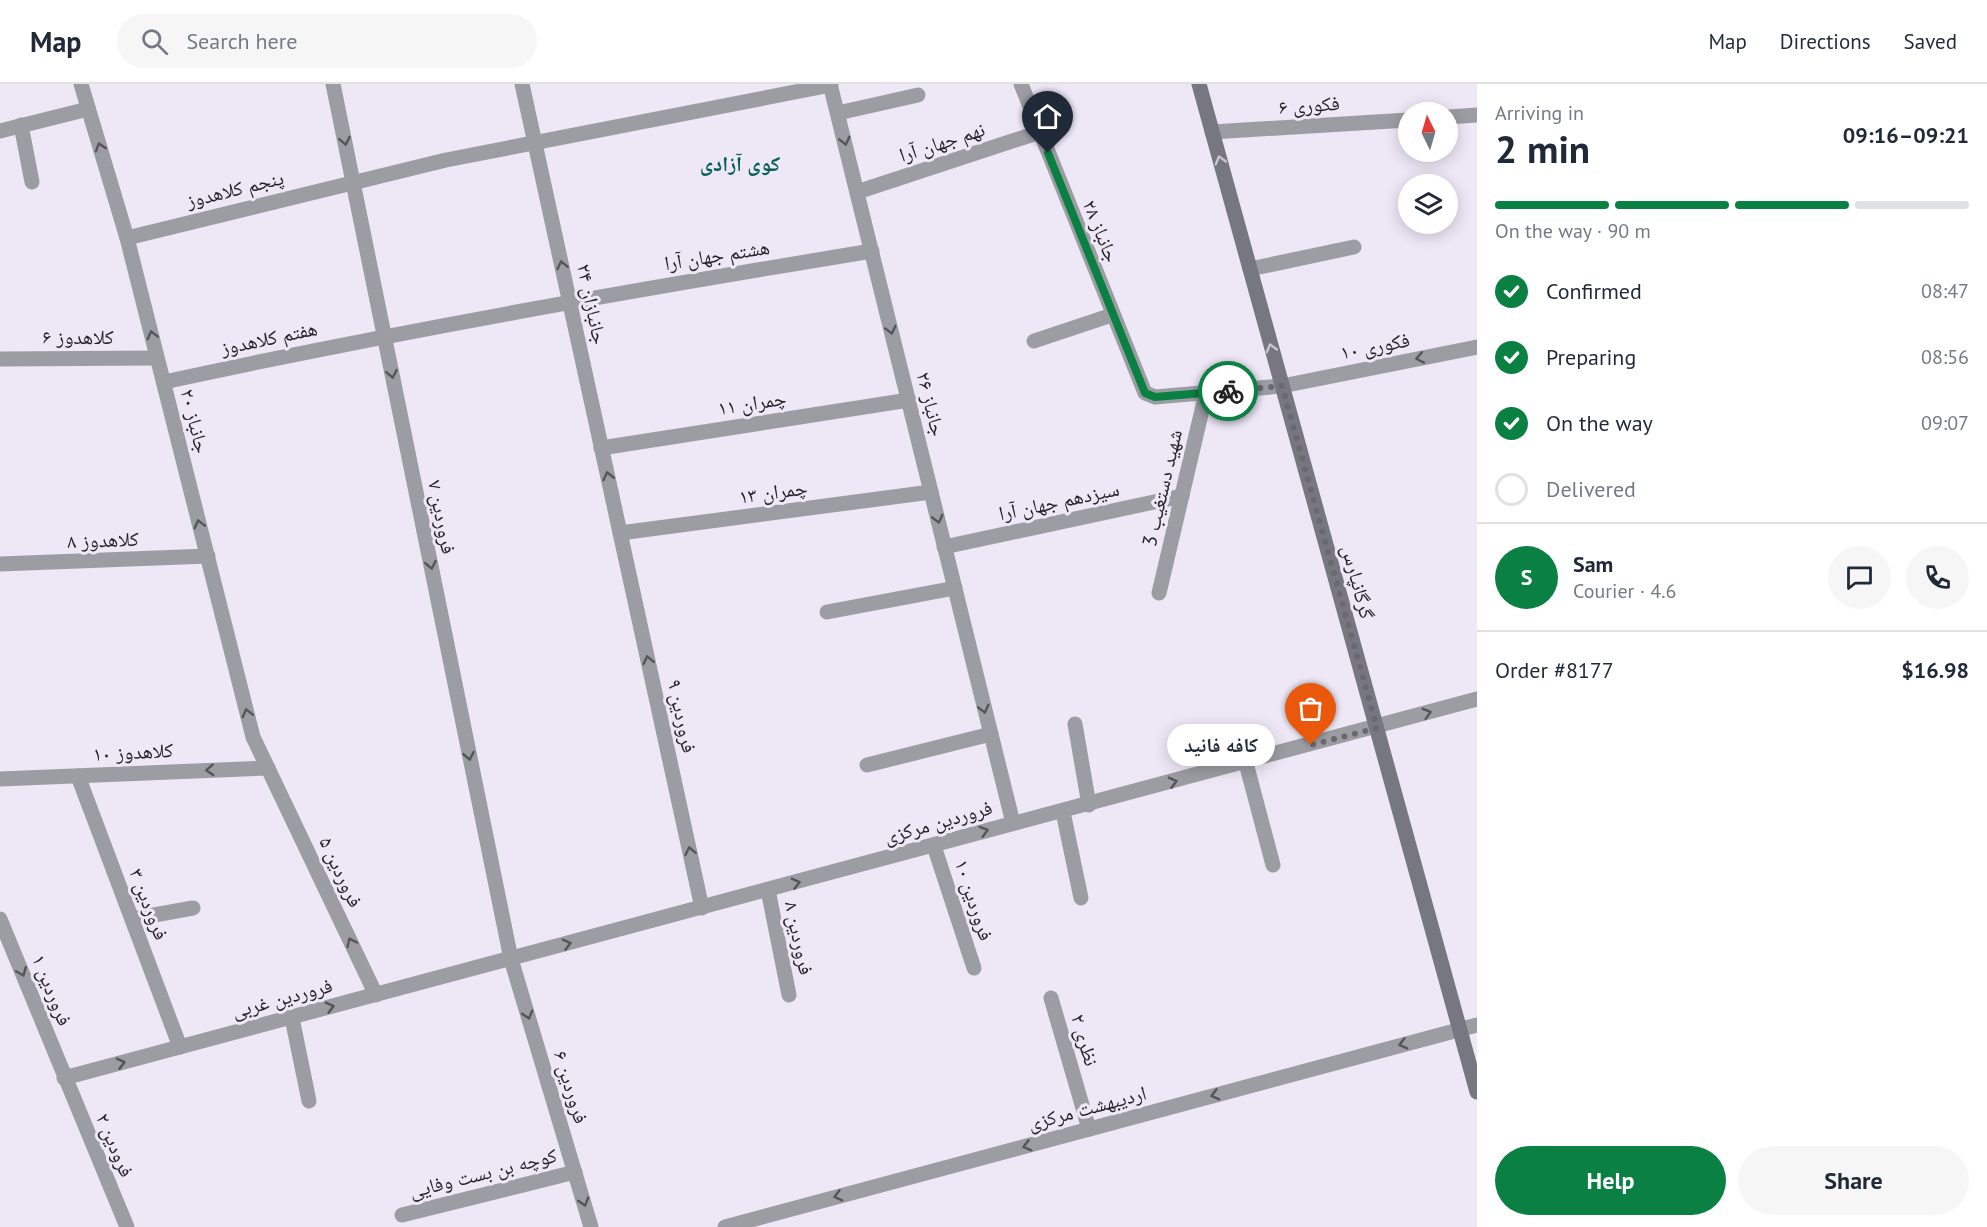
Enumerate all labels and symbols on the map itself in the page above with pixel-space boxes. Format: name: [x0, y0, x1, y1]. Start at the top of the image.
street label: فکوری ۶: [1277, 90, 1341, 120]
pin: [1022, 91, 1073, 153]
north arrow: [1398, 102, 1458, 162]
street label: نهم جهان آرا: [896, 116, 989, 169]
one-way arrow: [337, 136, 350, 146]
one-way arrow: [837, 136, 850, 146]
one-way arrow: [95, 142, 107, 153]
district label: کوی آزادی: [700, 150, 780, 177]
one-way arrow: [1214, 155, 1227, 165]
street label: پنجم کلاهدوز: [183, 164, 287, 215]
street label: جانباز ۲۸: [1077, 196, 1125, 266]
street label: هشتم جهان آرا: [663, 234, 772, 277]
one-way arrow: [556, 260, 569, 270]
street label: جانبازان ۲۴: [571, 261, 613, 347]
street label: هفتم کلاهدوز: [217, 315, 320, 362]
street label: کلاهدوز ۶: [42, 324, 114, 350]
one-way arrow: [884, 325, 897, 335]
street label: فکوری ۱۰: [1338, 327, 1412, 365]
one-way arrow: [146, 330, 159, 340]
one-way arrow: [1266, 343, 1279, 353]
one-way arrow: [1415, 351, 1425, 364]
courier: [1198, 361, 1258, 421]
one-way arrow: [385, 368, 398, 378]
street label: جانباز ۲۶: [910, 369, 952, 439]
street label: ۱۱ چمران: [716, 385, 788, 421]
street label: ۲۰ جانباز: [174, 386, 216, 456]
street label: شهيد دستغيب 3: [1136, 427, 1188, 549]
one-way arrow: [602, 471, 615, 481]
street label: ۱۳ چمران: [737, 474, 809, 510]
street label: سیزدهم جهان آرا: [996, 476, 1122, 527]
street label: فروردین ۷: [422, 478, 462, 556]
one-way arrow: [930, 514, 943, 524]
one-way arrow: [194, 519, 207, 529]
street label: کلاهدوز ۸: [67, 526, 139, 554]
street label: گرگانپارس: [1336, 542, 1380, 622]
one-way arrow: [424, 559, 437, 569]
one-way arrow: [642, 655, 655, 665]
street label: فروردین ۹: [662, 677, 702, 755]
pin: [1285, 683, 1336, 745]
one-way arrow: [977, 704, 990, 714]
one-way arrow: [242, 708, 255, 718]
one-way arrow: [1422, 708, 1432, 721]
callout: کافه فانید: [1167, 724, 1275, 766]
street label: کلاهدوز ۱۰: [92, 737, 174, 767]
one-way arrow: [462, 750, 475, 760]
one-way arrow: [205, 764, 214, 777]
one-way arrow: [1168, 777, 1178, 790]
street label: فروردین مرکزی: [881, 794, 995, 850]
one-way arrow: [978, 826, 989, 838]
street label: فروردین ۵: [313, 833, 369, 911]
one-way arrow: [684, 846, 697, 856]
street label: فروردین ۱۰: [949, 856, 999, 944]
street label: فروردین ۳: [123, 864, 175, 944]
one-way arrow: [790, 878, 801, 890]
street label: فروردین ۸: [779, 899, 819, 977]
one-way arrow: [346, 938, 358, 949]
one-way arrow: [561, 939, 572, 951]
street label: فروردین ۱: [26, 950, 78, 1030]
one-way arrow: [15, 965, 27, 976]
street label: فروردین غربی: [229, 972, 335, 1024]
one-way arrow: [325, 1002, 335, 1015]
one-way arrow: [521, 1009, 533, 1020]
street label: نظری ۲: [1065, 1011, 1105, 1069]
one-way arrow: [1398, 1037, 1409, 1049]
street label: فروردین ۶: [548, 1047, 594, 1127]
one-way arrow: [116, 1058, 126, 1071]
street label: اردیبهشت مرکزی: [1025, 1080, 1149, 1136]
one-way arrow: [1210, 1087, 1220, 1100]
street label: فرودین ۲: [90, 1109, 140, 1181]
one-way arrow: [1022, 1138, 1032, 1151]
street label: کوچه بن بست وفایی: [407, 1142, 559, 1204]
one-way arrow: [833, 1189, 843, 1202]
one-way arrow: [577, 1196, 589, 1207]

